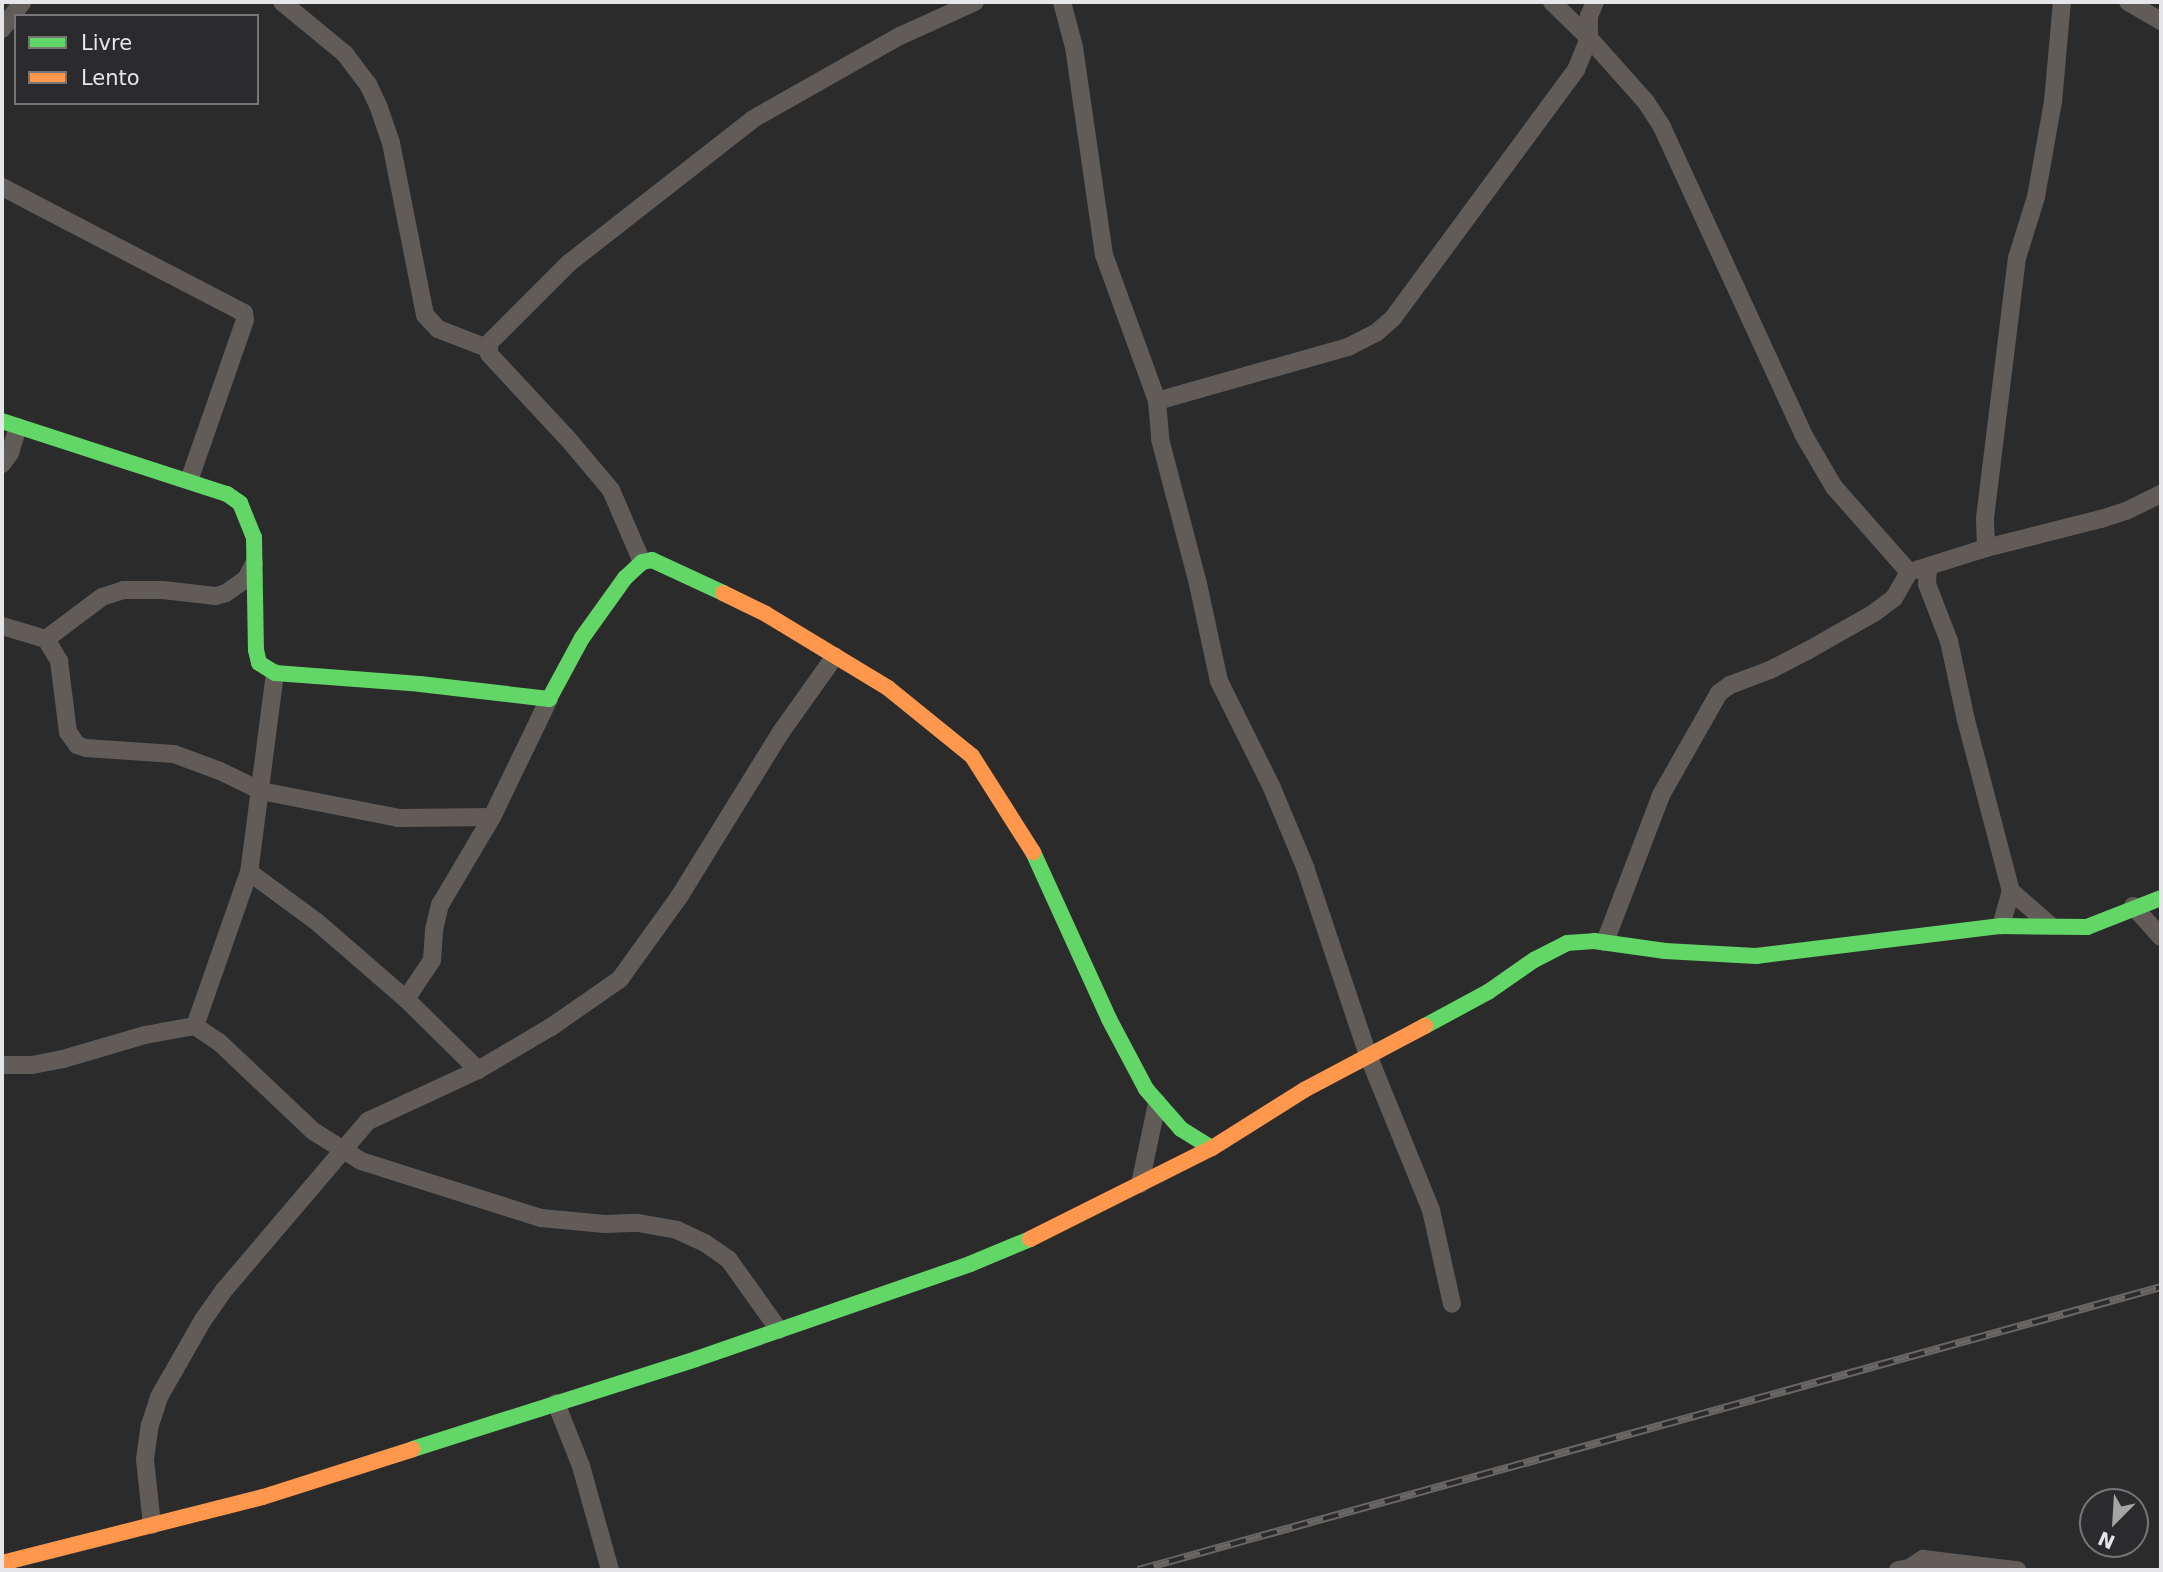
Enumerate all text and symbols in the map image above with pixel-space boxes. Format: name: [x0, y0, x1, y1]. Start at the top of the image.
legend: [14, 14, 259, 105]
text: Livre: [81, 31, 132, 55]
text: Lento: [81, 66, 140, 90]
north arrow: [2079, 1488, 2149, 1558]
text: N: [2095, 1527, 2118, 1554]

